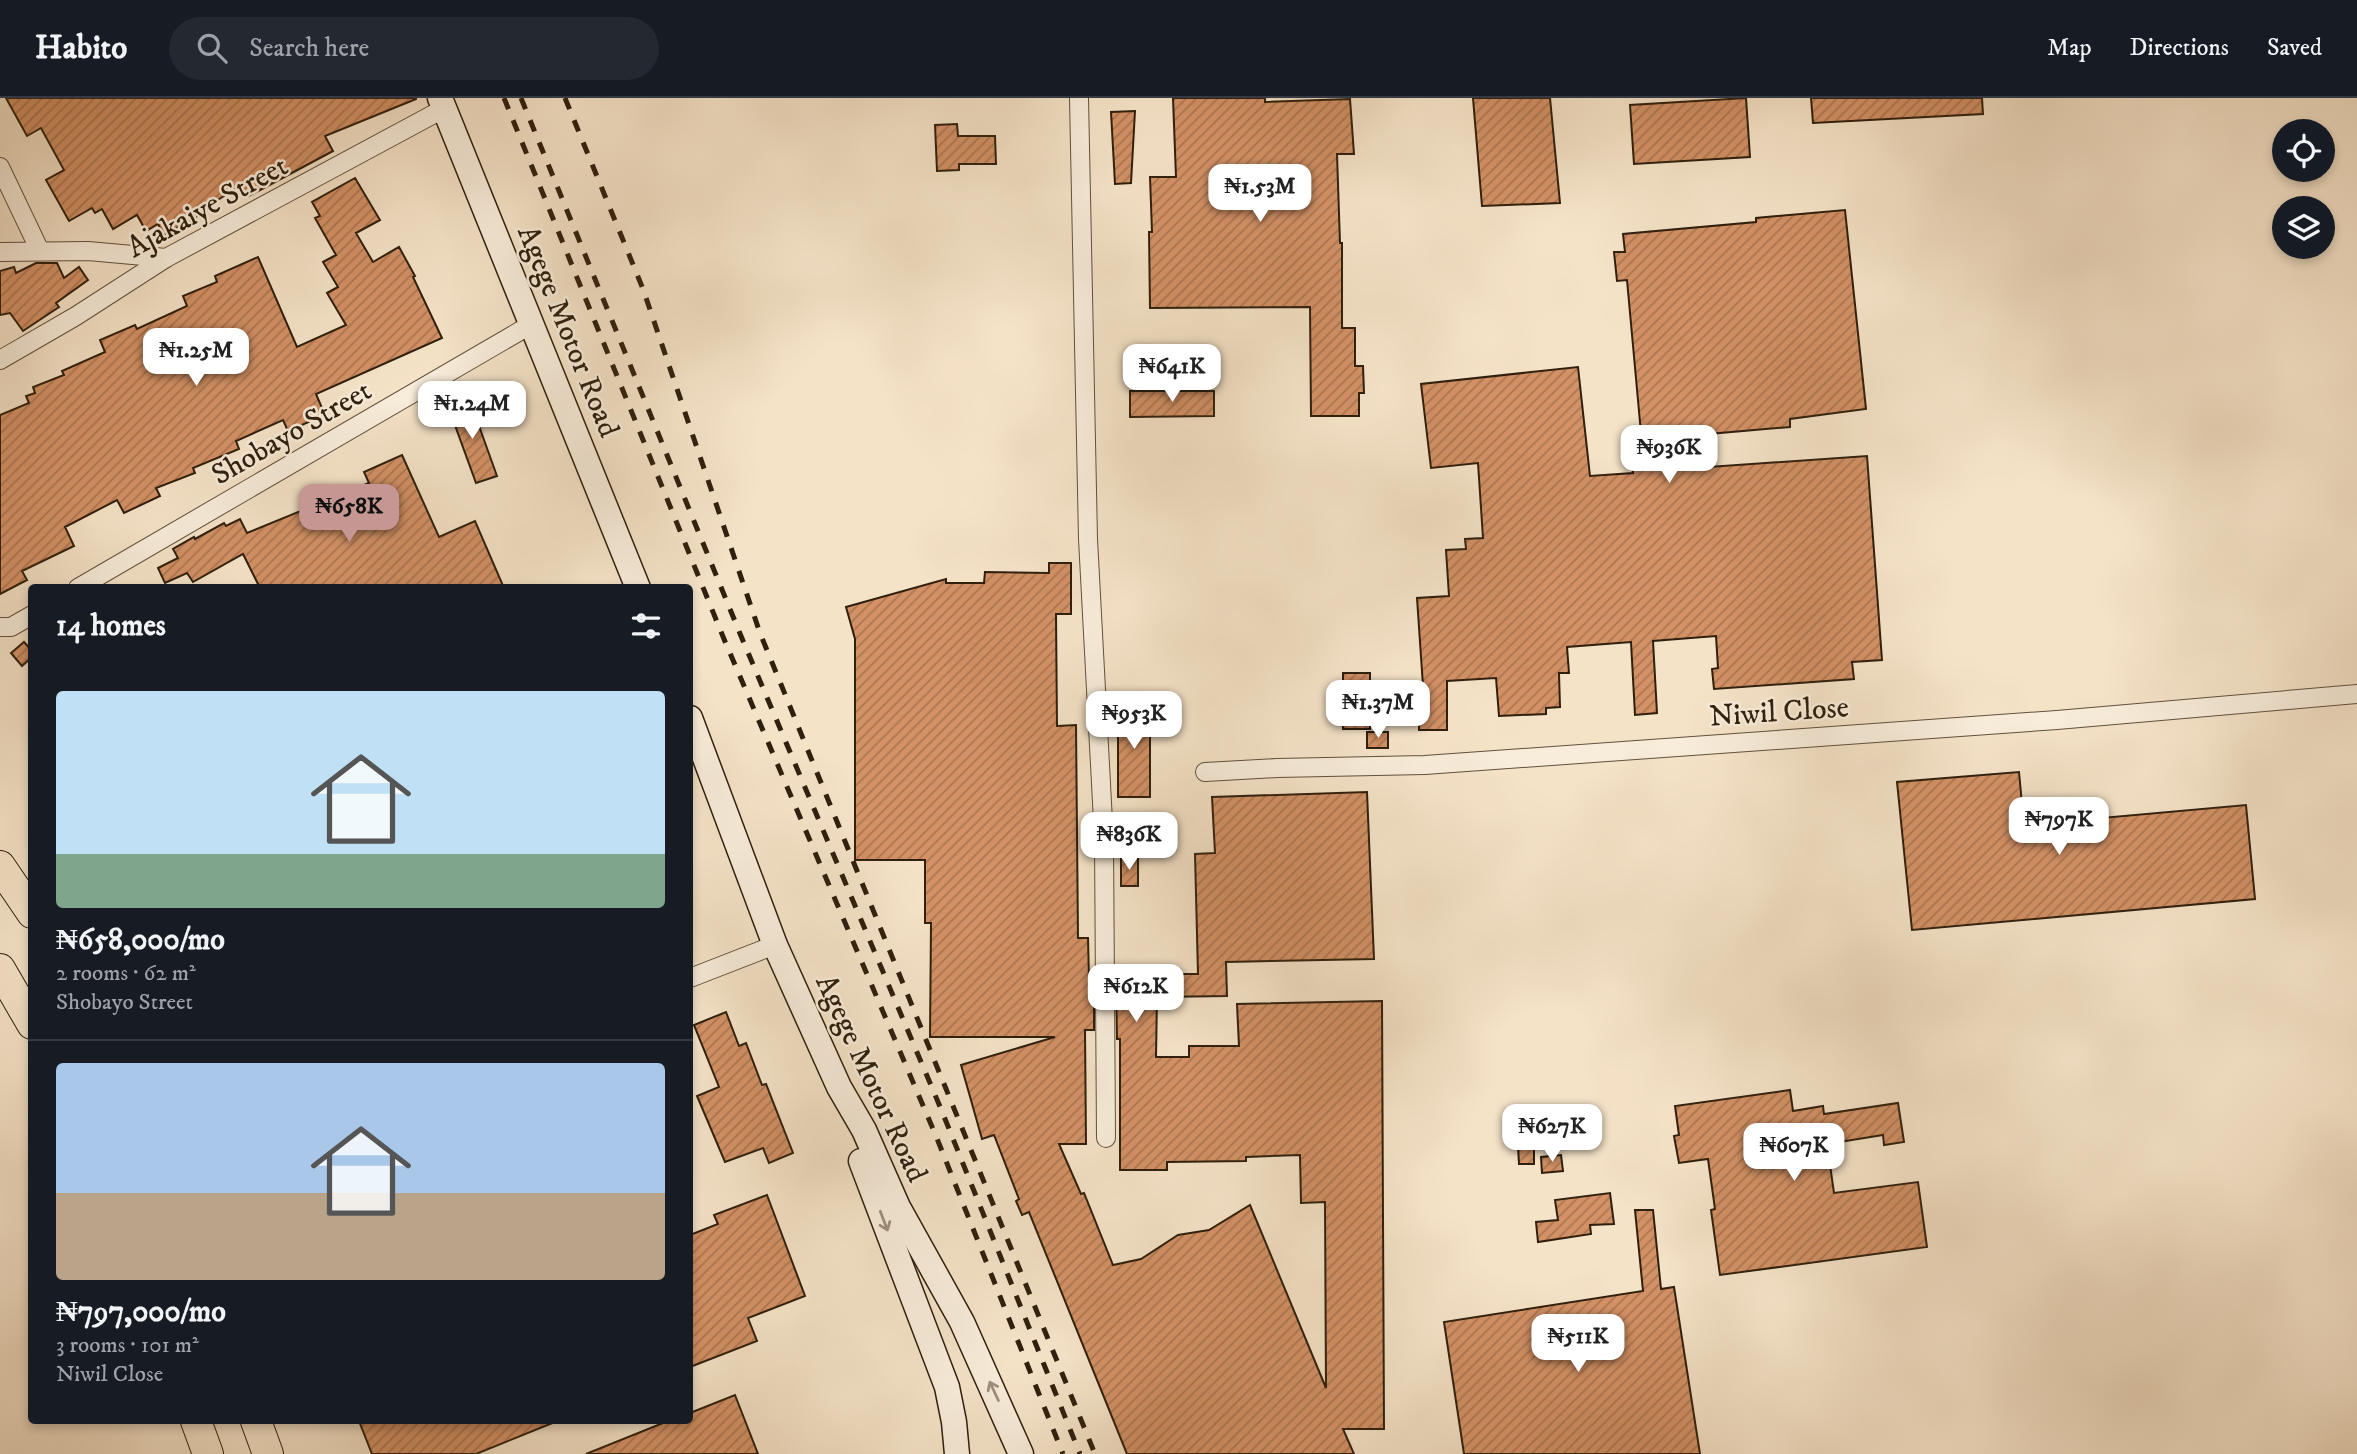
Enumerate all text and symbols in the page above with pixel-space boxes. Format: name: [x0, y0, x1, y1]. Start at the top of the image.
search box: [169, 17, 659, 80]
text: Habito: [35, 28, 127, 69]
icon: search: [193, 29, 231, 67]
text: Search here: [249, 32, 369, 65]
text: Map: [2047, 33, 2092, 63]
text: Directions: [2130, 33, 2229, 63]
text: Saved: [2267, 33, 2322, 63]
map controls: [2272, 119, 2335, 259]
button: locate: [2272, 119, 2335, 182]
street label: Ajakaiye Street: [121, 148, 295, 267]
pin: ₦1.53M: [1203, 164, 1317, 224]
text: ₦1.53M: [1224, 172, 1296, 201]
button: layers: [2272, 196, 2335, 259]
street label: Agege Motor Road: [508, 220, 627, 443]
pin: ₦1.25M: [139, 328, 253, 388]
text: ₦1.25M: [159, 336, 233, 365]
pin: ₦641K: [1123, 344, 1221, 404]
text: ₦641K: [1139, 352, 1205, 381]
street label: Shobayo Street: [205, 373, 378, 494]
pin: ₦1.24M: [415, 382, 529, 441]
text: ₦1.24M: [434, 389, 510, 418]
pin: ₦936K: [1620, 426, 1718, 485]
text: ₦936K: [1637, 433, 1701, 462]
pin: ₦658K: [300, 484, 398, 544]
text: ₦658K: [315, 492, 383, 521]
icon: filters: [627, 607, 665, 645]
text: 14 homes: [56, 608, 166, 645]
pin: ₦1.37M: [1321, 680, 1435, 740]
text: ₦1.37M: [1342, 688, 1414, 717]
street label: Niwil Close: [1708, 689, 1850, 736]
pin: ₦953K: [1085, 692, 1183, 751]
text: ₦953K: [1102, 699, 1166, 728]
icon: home: [298, 736, 424, 862]
pin: ₦797K: [2010, 798, 2108, 857]
text: ₦797K: [2025, 805, 2093, 834]
pin: ₦836K: [1080, 812, 1178, 872]
text: ₦836K: [1097, 820, 1161, 849]
text: ₦658,000/mo: [56, 922, 225, 959]
text: 2 rooms · 62 m²: [56, 959, 196, 988]
pin: ₦612K: [1087, 964, 1185, 1024]
street label: Agege Motor Road: [806, 969, 935, 1188]
text: ₦612K: [1104, 972, 1168, 1001]
text: Shobayo Street: [56, 988, 193, 1017]
pin: ₦627K: [1503, 1104, 1601, 1164]
icon: home: [298, 1108, 424, 1234]
text: ₦627K: [1518, 1112, 1586, 1141]
pin: ₦607K: [1745, 1124, 1843, 1183]
text: ₦607K: [1759, 1131, 1829, 1160]
one-way arrow: [879, 1210, 892, 1232]
text: ₦797,000/mo: [56, 1294, 226, 1331]
pin: ₦511K: [1529, 1314, 1627, 1374]
text: ₦511K: [1547, 1322, 1609, 1351]
text: 3 rooms · 101 m²: [56, 1331, 199, 1360]
text: Niwil Close: [56, 1360, 163, 1389]
one-way arrow: [987, 1381, 1000, 1402]

